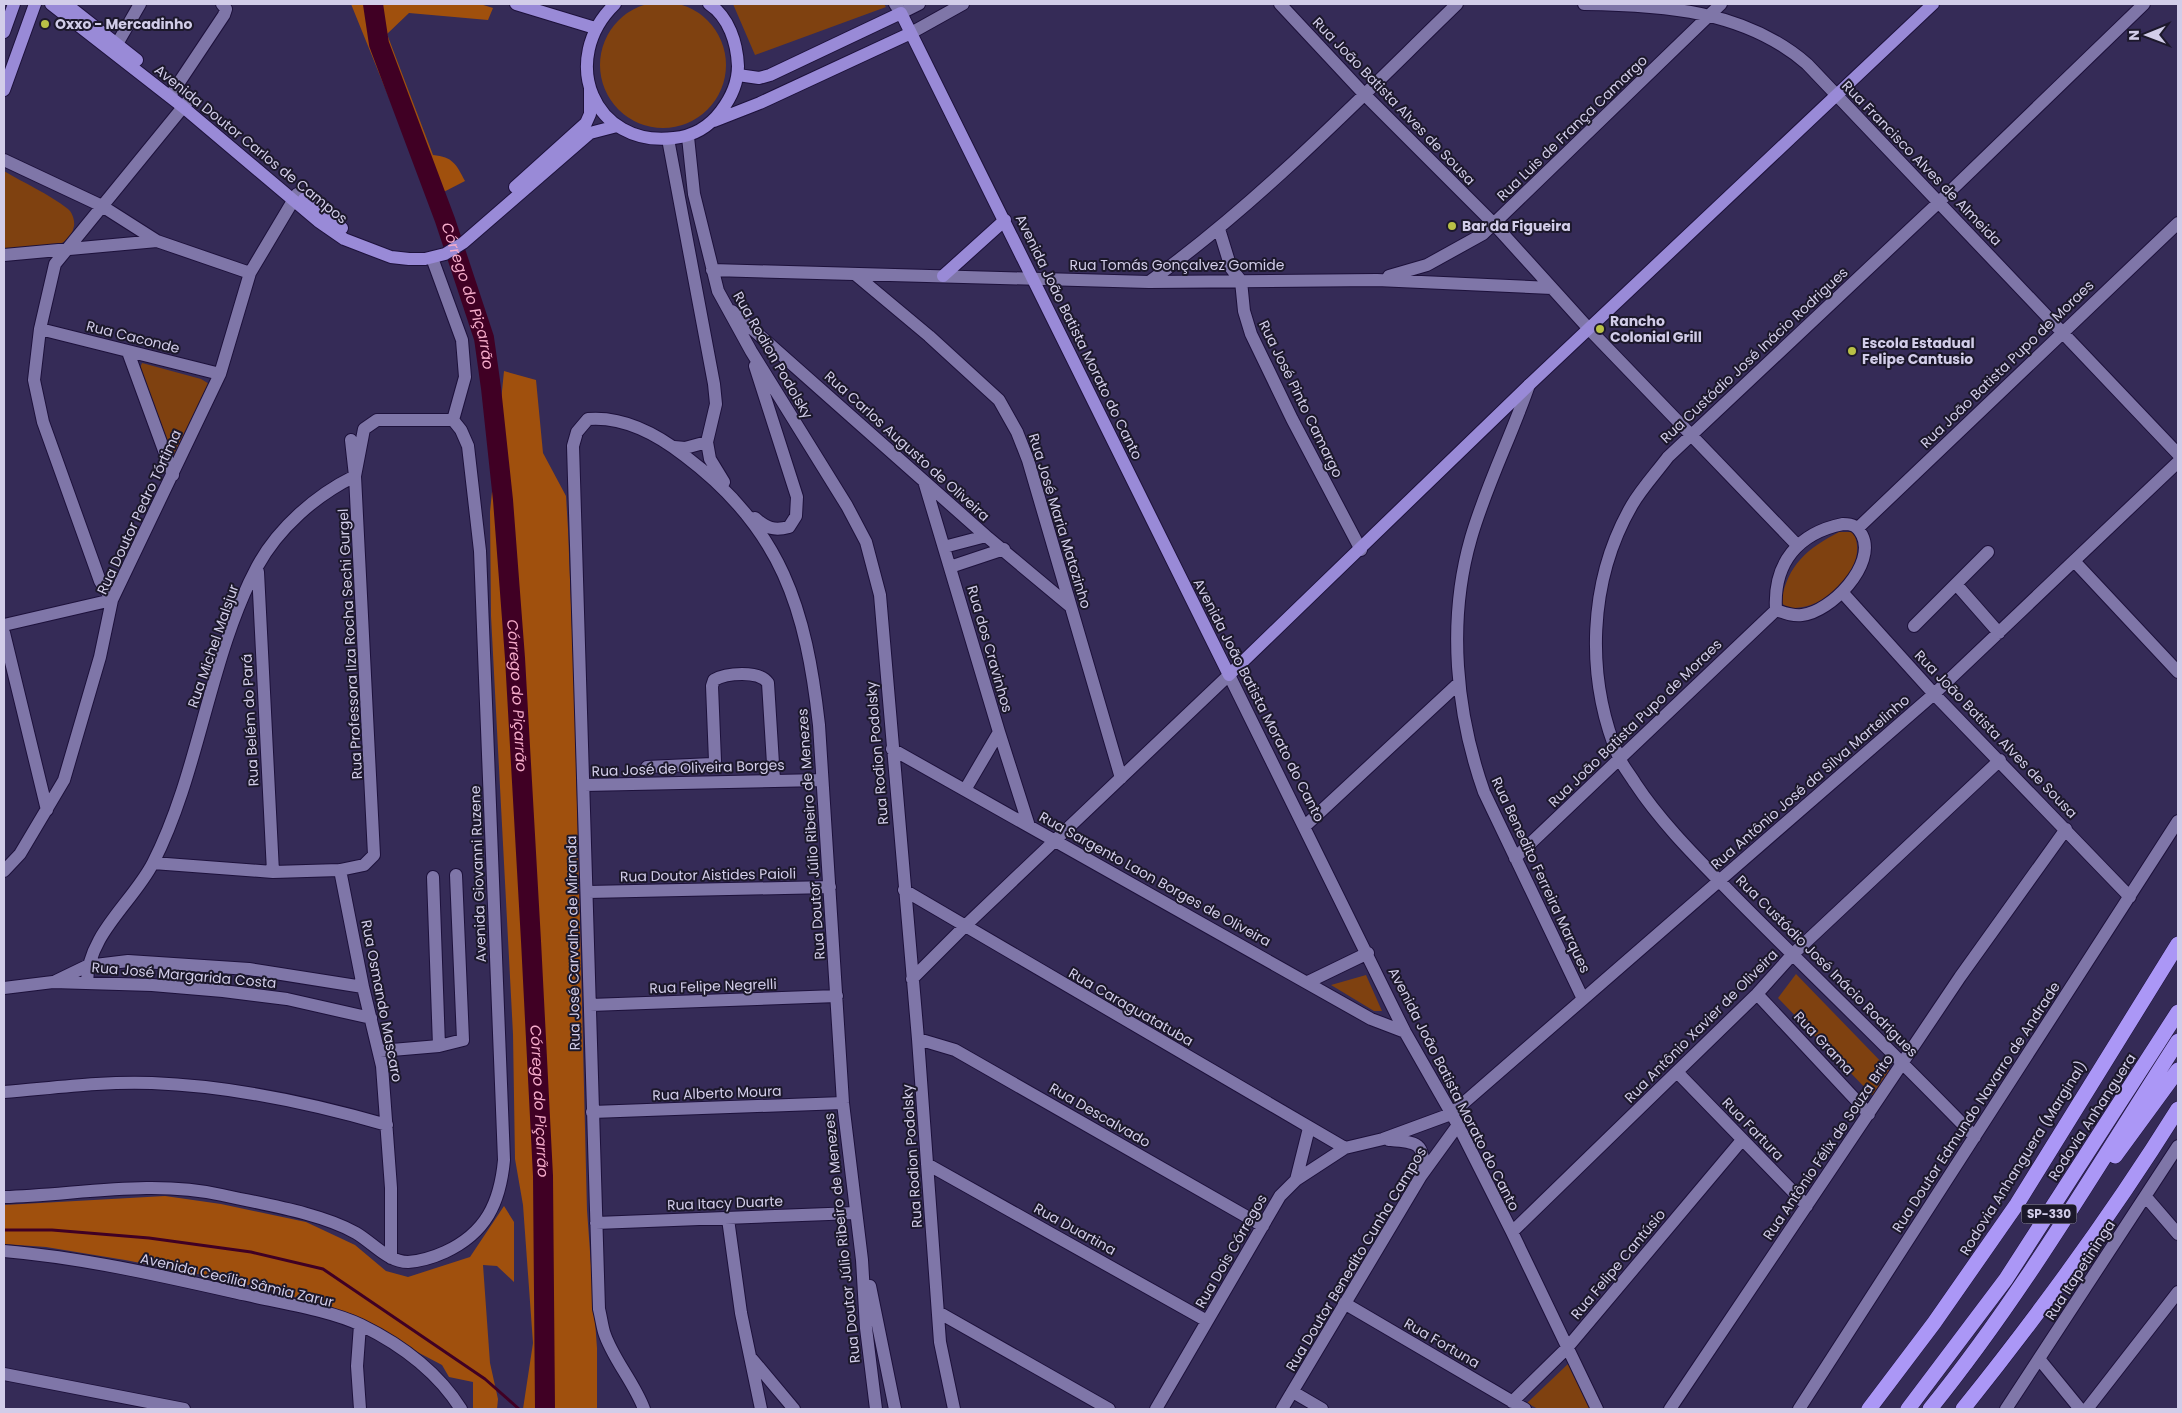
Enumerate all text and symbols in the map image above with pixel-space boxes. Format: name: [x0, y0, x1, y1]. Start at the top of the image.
north arrow: [2122, 10, 2172, 60]
street label: Rua João Batista Alves de Sousa: [1308, 13, 1480, 189]
place label: Oxxo - Mercadinho: [55, 14, 192, 34]
marker: Oxxo - Mercadinho: [39, 18, 51, 30]
text: N: [2124, 30, 2144, 41]
street label: Rua Luis de França Camargo: [1492, 51, 1652, 205]
street label: Avenida Doutor Carlos de Campos: [150, 60, 352, 228]
street label: Rua Francisco Alves de Almeida: [1838, 76, 2006, 250]
street label: Avenida João Batista Morato do Canto: [1011, 211, 1147, 463]
place label: Bar da Figueira: [1462, 216, 1571, 236]
water label: Córrego do Piçarrão: [437, 220, 499, 371]
marker: Bar da Figueira: [1446, 220, 1458, 232]
street label: Rua Tomás Gonçalvez Gomide: [1070, 255, 1285, 275]
street label: Rua Custódio José Inácio Rodrigues: [1656, 262, 1852, 448]
street label: Rua João Batista Pupo de Moraes: [1916, 275, 2098, 453]
street label: Rua Rodion Podolsky: [728, 288, 818, 422]
place label: Rancho Colonial Grill: [1610, 311, 1702, 347]
street label: Rua Caconde: [84, 316, 182, 358]
street label: Rua José Pinto Camargo: [1254, 317, 1348, 481]
marker: Rancho Colonial Grill: [1594, 323, 1606, 335]
place label: Escola Estadual Felipe Cantusio: [1862, 333, 1975, 369]
marker: Escola Estadual Felipe Cantusio: [1846, 345, 1858, 357]
street label: Rua Carlos Augusto de Oliveira: [820, 366, 994, 526]
street label: Rua Doutor Pedro Tórtima: [92, 426, 186, 598]
street label: Rua José Maria Matozinho: [1024, 431, 1096, 611]
street label: Rua Professora Ilza Rocha Sechi Gurgel: [333, 508, 367, 780]
street label: Avenida João Batista Morato do Canto: [1189, 575, 1329, 825]
street label: Rua Michel Malsjur: [182, 582, 244, 710]
street label: Rua dos Cravinhos: [962, 583, 1018, 715]
water label: Córrego do Piçarrão: [502, 619, 532, 773]
street label: Rua João Batista Pupo de Moraes: [1544, 634, 1726, 812]
street label: Rua João Batista Alves de Sousa: [1910, 646, 2082, 822]
street label: Rua Belém do Pará: [237, 653, 263, 787]
street label: Rua Rodion Podolsky: [861, 680, 893, 826]
street label: Rua Antônio José da Silva Martelinho: [1706, 690, 1914, 874]
street label: Rua Doutor Júlio Ribeiro de Menezes: [792, 708, 830, 960]
street label: Rua José de Oliveira Borges: [591, 755, 785, 781]
street label: Rua Benedito Ferreira Marques: [1487, 774, 1595, 976]
street label: Avenida Giovanni Ruzene: [465, 785, 491, 963]
street label: Rua Sargento Laon Borges de Oliveira: [1036, 807, 1274, 951]
street label: Rua José Carvalho de Miranda: [561, 836, 585, 1050]
street label: Rua Doutor Aistides Paioli: [620, 863, 796, 887]
street label: Rua Custódio José Inácio Rodrigues: [1732, 871, 1922, 1061]
street label: Rua Osmando Mascaro: [356, 918, 408, 1084]
street label: Rua Antônio Xavier de Oliveira: [1620, 945, 1782, 1107]
street label: Rua José Margarida Costa: [91, 957, 277, 993]
street label: Rua Caraguatatuba: [1065, 963, 1197, 1051]
street label: Avenida João Batista Morato do Canto: [1384, 964, 1524, 1214]
street label: Rua Felipe Negrelli: [649, 974, 777, 998]
street label: Rua Doutor Edmundo Navarro de Andrade: [1887, 978, 2065, 1236]
street label: Rua Grama: [1789, 1007, 1859, 1079]
water label: Córrego do Piçarrão: [525, 1024, 554, 1178]
street label: Rua Antônio Félix de Souza Brito: [1758, 1050, 1898, 1244]
street label: Rodovia Anhanguera: [2043, 1050, 2141, 1184]
street label: Rodovia Anhanguera (Marginal): [1955, 1057, 2091, 1259]
street label: Rua Descalvado: [1046, 1078, 1154, 1152]
street label: Rua Alberto Moura: [652, 1081, 782, 1105]
street label: Rua Rodion Podolsky: [897, 1083, 927, 1229]
street label: Rua Fartura: [1718, 1093, 1788, 1165]
street label: Rua Doutor Júlio Ribeiro de Menezes: [819, 1112, 865, 1364]
street label: Rua Doutor Benedito Cunha Campos: [1281, 1143, 1431, 1375]
street label: Rua Dois Córregos: [1190, 1190, 1272, 1312]
street label: Rua Itacy Duarte: [667, 1191, 784, 1215]
street label: Rua Duartina: [1030, 1198, 1120, 1260]
road number: SP-330: [2022, 1204, 2076, 1224]
street label: Rua Felipe Cantúsio: [1566, 1205, 1670, 1323]
street label: Rua Itapetininga: [2040, 1216, 2120, 1324]
street label: Avenida Cecília Sâmia Zarur: [138, 1248, 336, 1312]
street label: Rua Fortuna: [1400, 1313, 1484, 1373]

